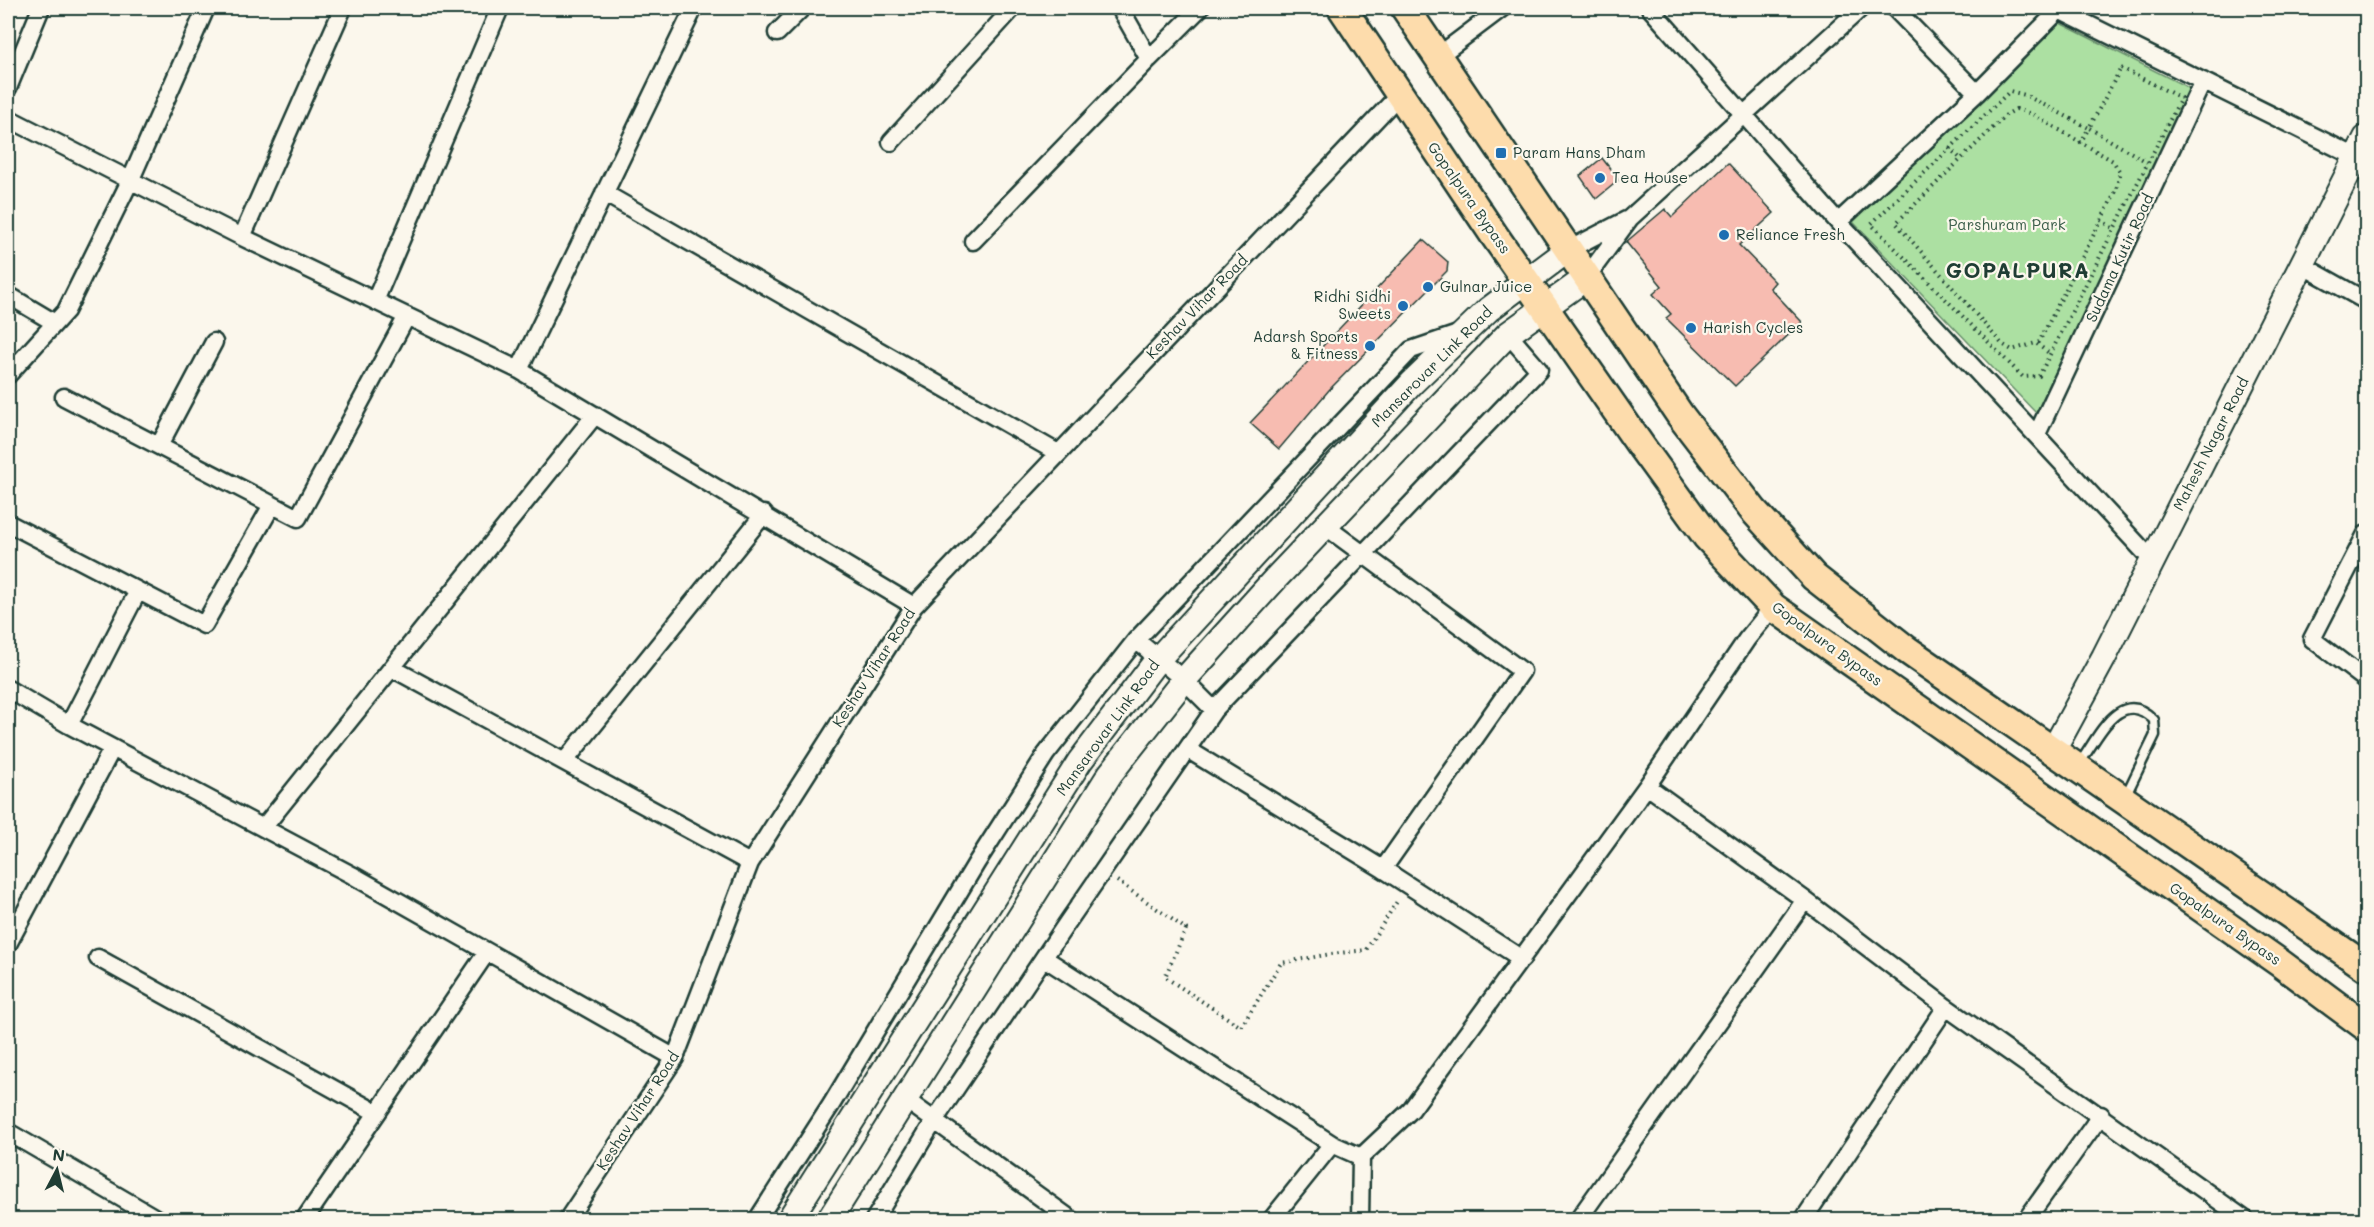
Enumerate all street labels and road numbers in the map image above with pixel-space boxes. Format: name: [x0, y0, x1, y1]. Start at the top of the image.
street label: Gopalpura Bypass: [1424, 138, 1516, 257]
street label: Sudama Kutir Road: [2080, 190, 2158, 325]
street label: Keshav Vihar Road: [1141, 250, 1251, 363]
street label: Mansarovar Link Road: [1367, 302, 1496, 431]
street label: Mahesh Nagar Road: [2168, 373, 2253, 514]
street label: Gopalpura Bypass: [1768, 596, 1887, 690]
street label: Keshav Vihar Road: [827, 604, 919, 731]
street label: Mansarovar Link Road: [1051, 656, 1163, 799]
street label: Gopalpura Bypass: [2166, 877, 2285, 969]
street label: Keshav Vihar Road: [591, 1047, 683, 1174]

